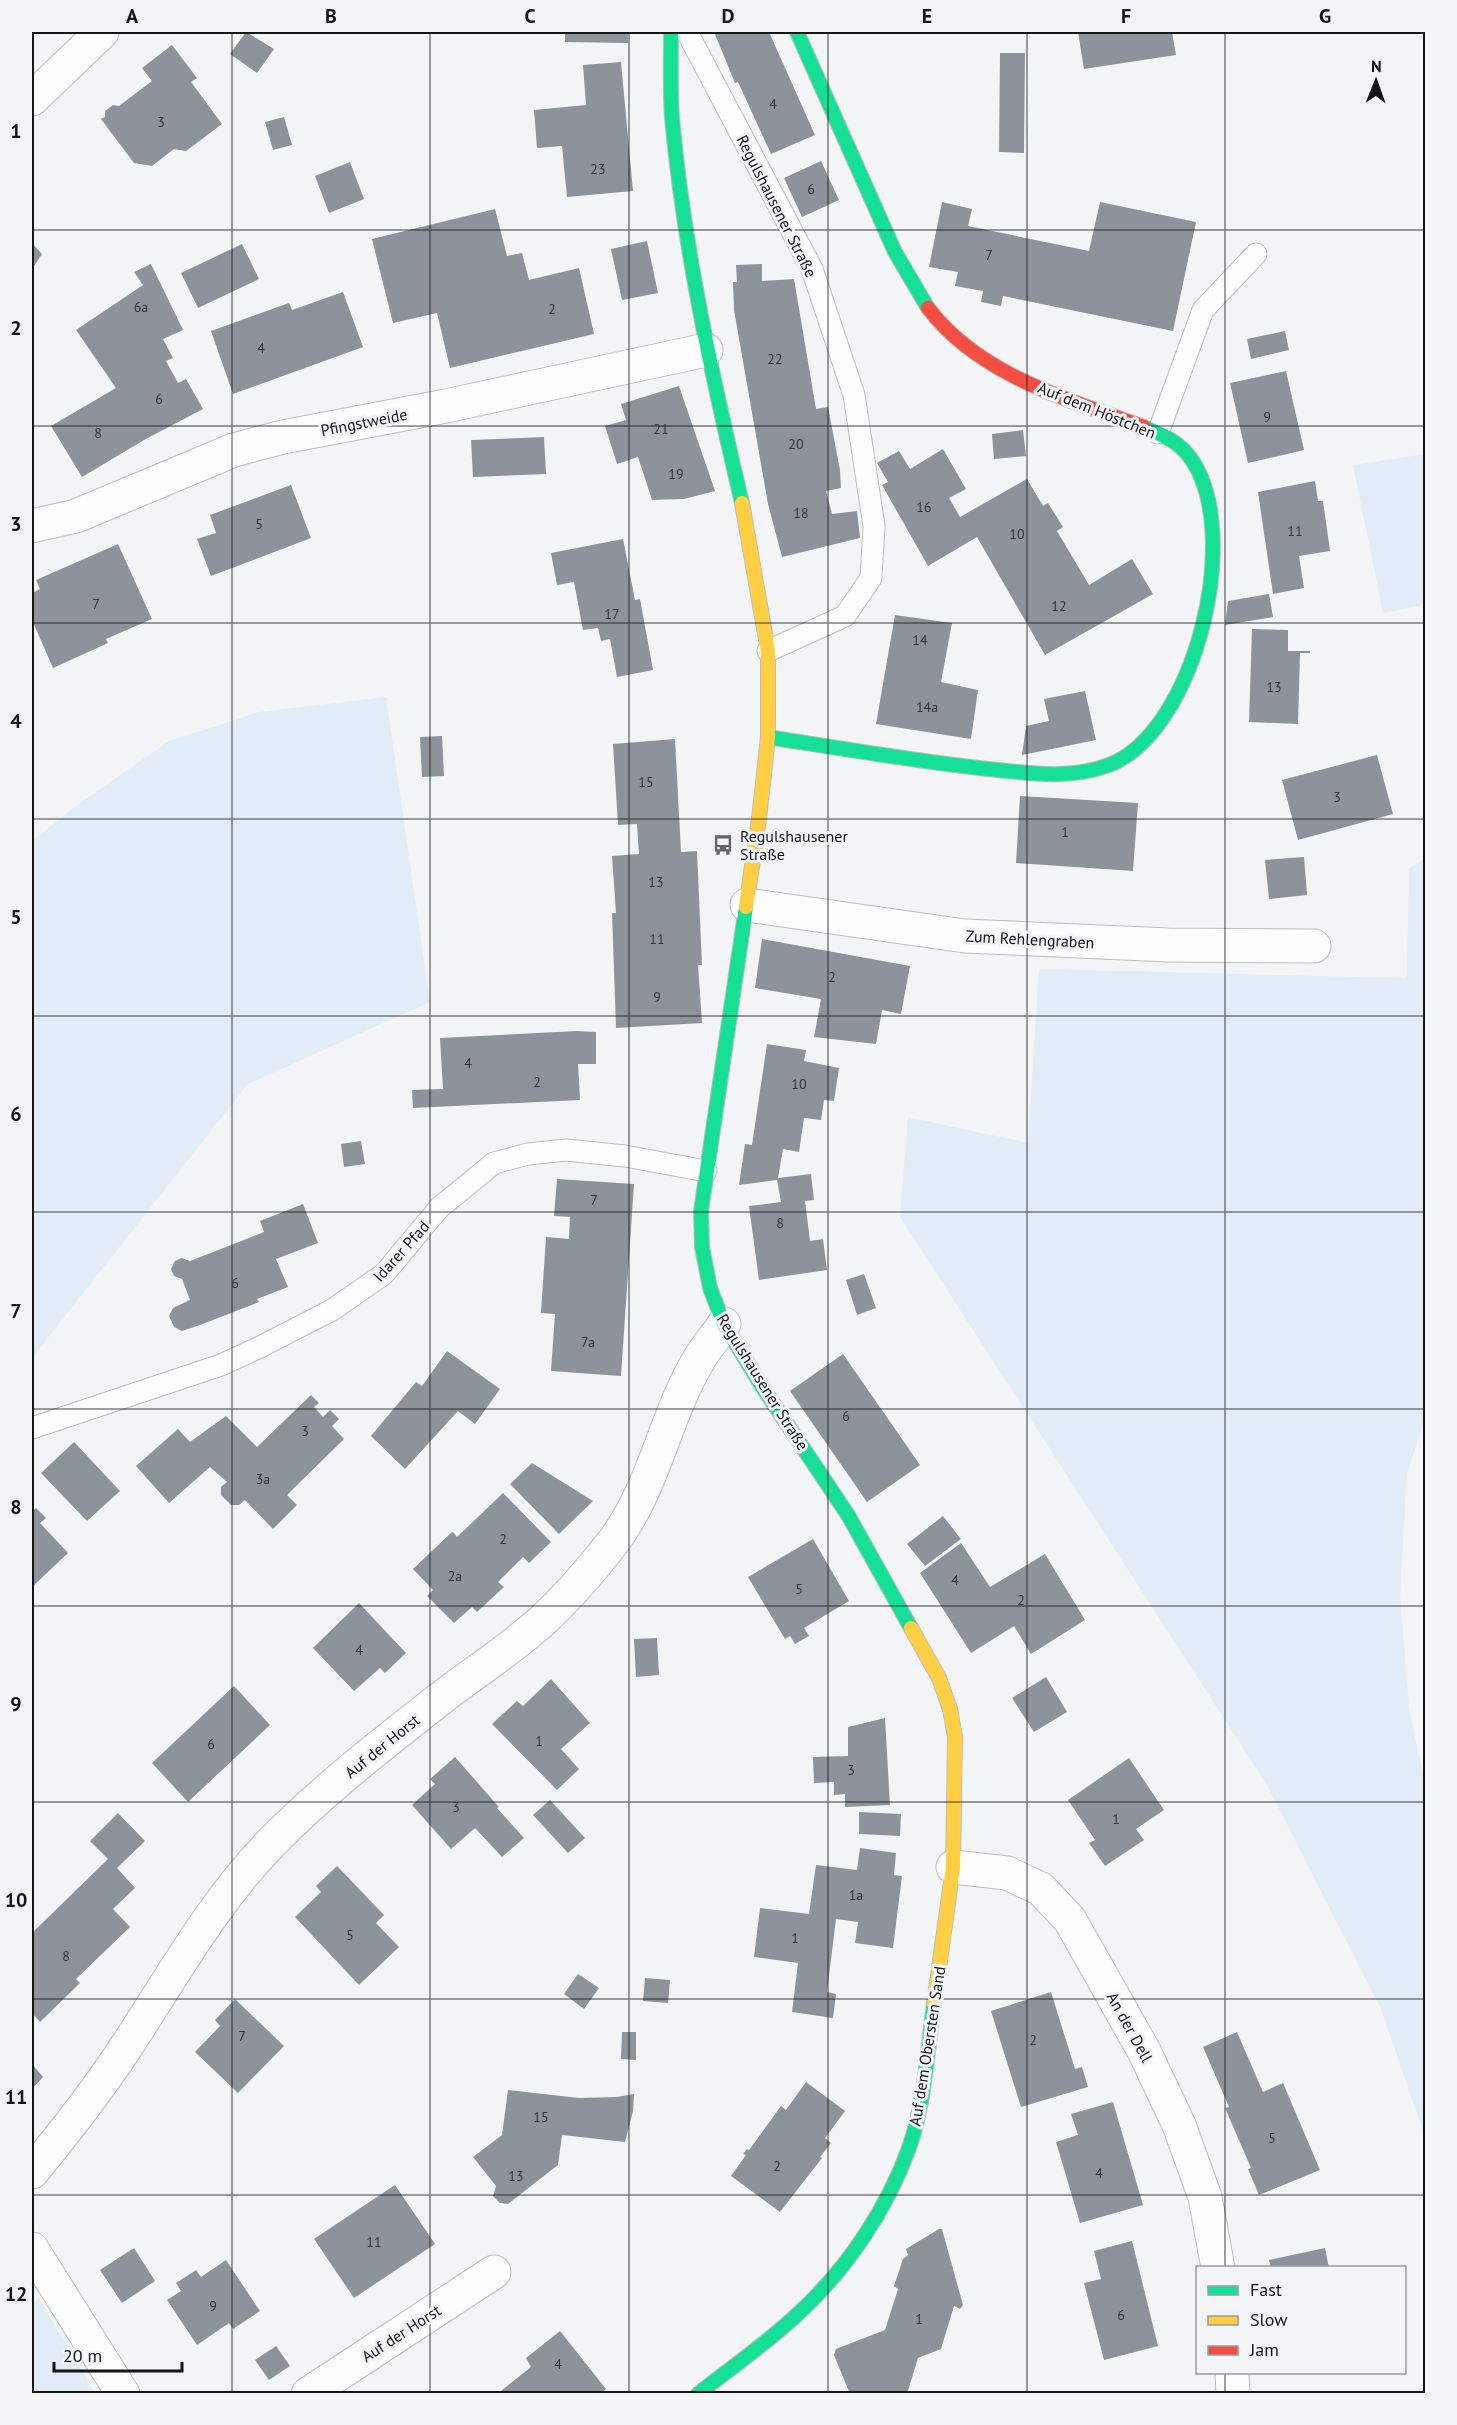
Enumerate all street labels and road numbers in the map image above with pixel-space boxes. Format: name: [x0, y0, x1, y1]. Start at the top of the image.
street label: Regulshausener Straße: [732, 132, 822, 280]
street label: Auf dem Höstchen: [1035, 377, 1159, 443]
street label: Pfingstweide: [319, 404, 409, 440]
street label: Zum Rehlengraben: [965, 926, 1095, 952]
street label: Idarer Pfad: [368, 1216, 434, 1286]
street label: Regulshausener Straße: [713, 1310, 813, 1454]
street label: Auf der Horst: [340, 1709, 424, 1782]
street label: Auf dem Obersten Sand: [904, 1965, 950, 2127]
street label: An der Dell: [1103, 1989, 1158, 2066]
street label: Auf der Horst: [357, 2300, 445, 2366]

